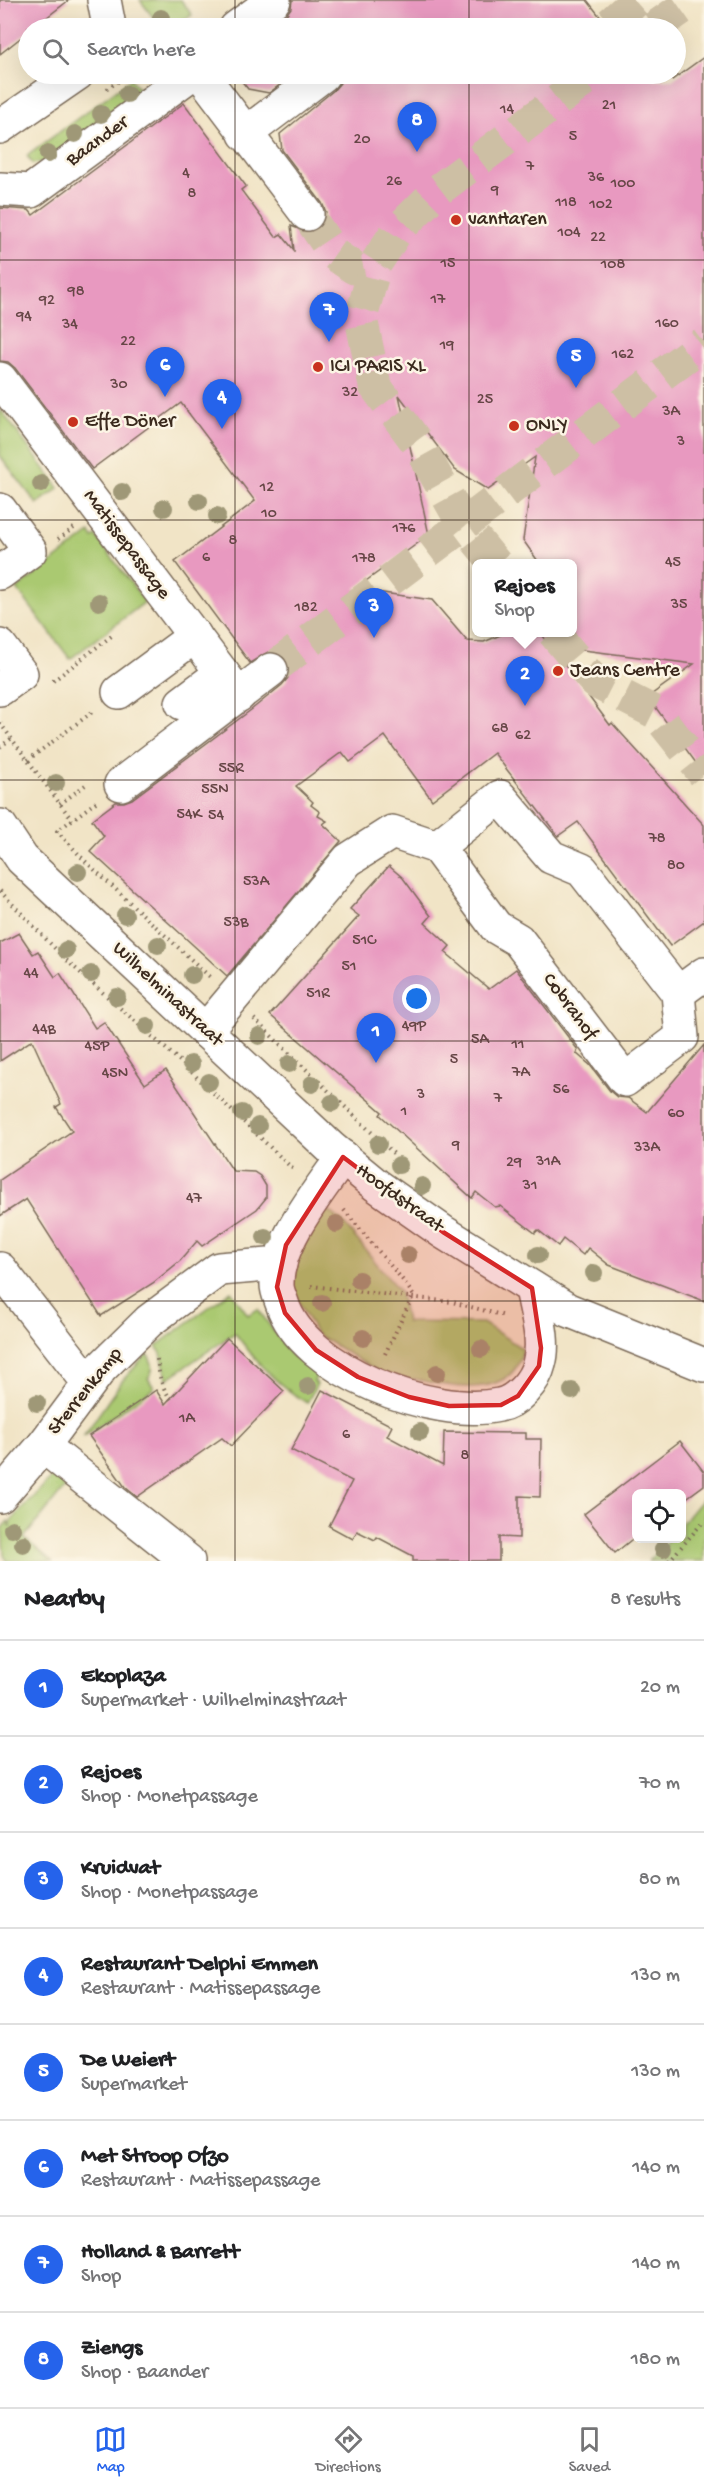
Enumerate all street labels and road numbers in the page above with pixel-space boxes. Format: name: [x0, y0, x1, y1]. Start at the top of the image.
street label: Baander: [62, 111, 135, 173]
street label: Matissepassage: [77, 486, 175, 605]
street label: Wilhelminastraat: [107, 938, 229, 1054]
street label: Cobrahof: [537, 969, 603, 1046]
street label: Hoofdstraat: [351, 1159, 449, 1240]
street label: Sterrenkamp: [44, 1344, 128, 1440]

